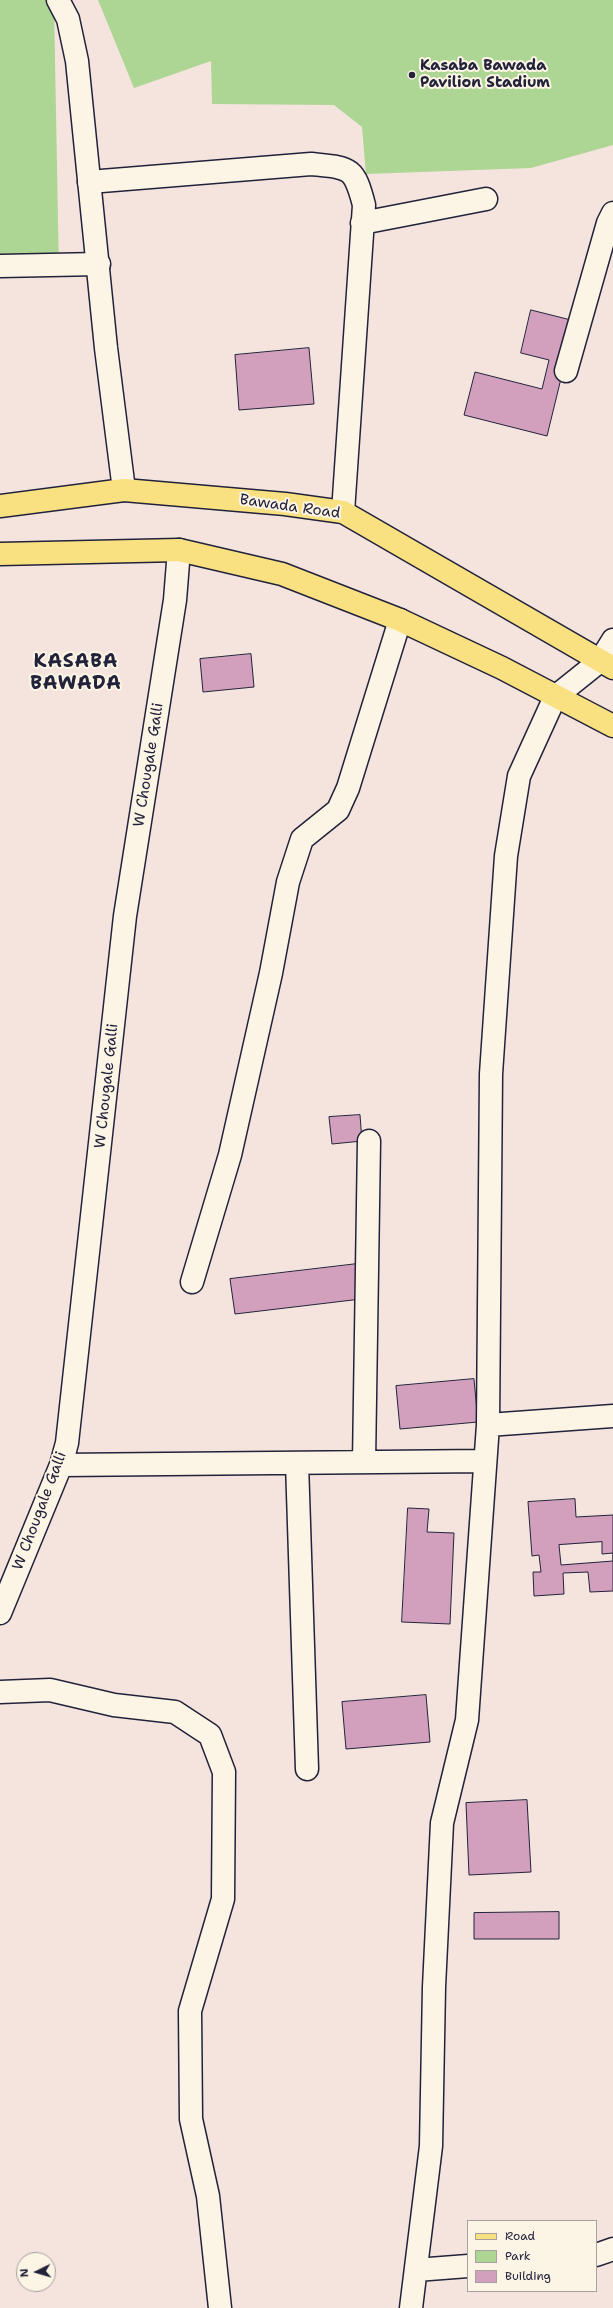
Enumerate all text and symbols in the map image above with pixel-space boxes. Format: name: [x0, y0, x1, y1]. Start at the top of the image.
place label: Kasaba Bawada Pavilion Stadium: [420, 57, 550, 92]
marker: Kasaba Bawada Pavilion Stadium: [407, 70, 417, 80]
street label: Bawada Road: [239, 491, 341, 523]
district label: KASABA BAWADA: [30, 651, 122, 695]
street label: W Chougale Galli: [130, 702, 168, 828]
street label: W Chougale Galli: [91, 1023, 123, 1149]
street label: W Chougale Galli: [9, 1449, 71, 1573]
legend: [467, 2220, 597, 2292]
text: Road: [505, 2228, 535, 2244]
text: Park: [505, 2248, 531, 2264]
north arrow: [16, 2252, 56, 2292]
text: N: [17, 2268, 32, 2278]
text: Building: [505, 2268, 551, 2284]

